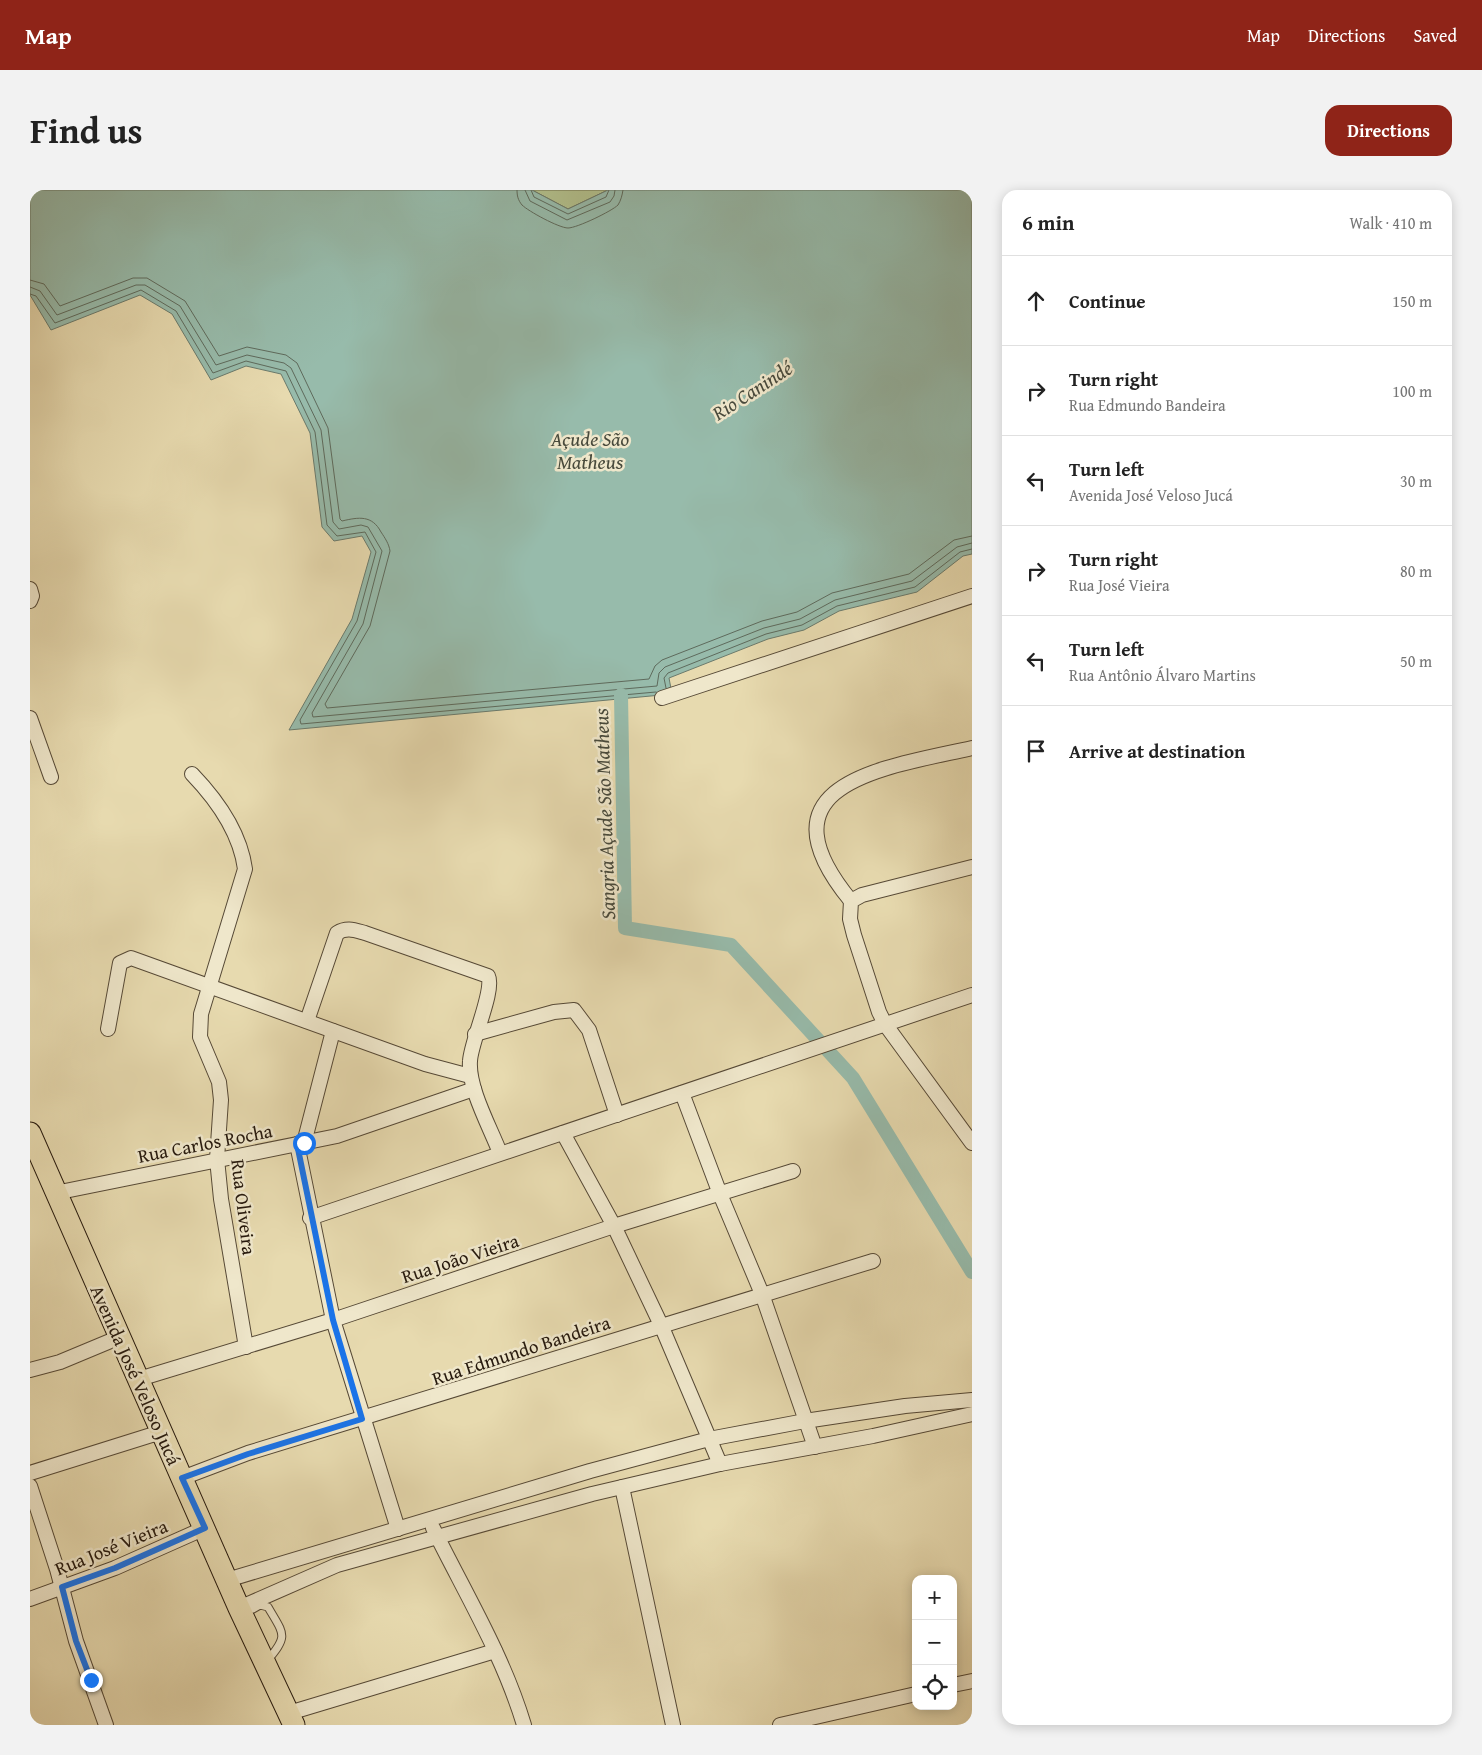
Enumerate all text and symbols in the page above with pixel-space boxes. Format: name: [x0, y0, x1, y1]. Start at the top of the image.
text: Map: [25, 18, 72, 53]
text: Map: [1247, 22, 1280, 49]
text: Directions: [1308, 22, 1385, 49]
text: Saved: [1413, 22, 1457, 49]
text: Find us: [30, 105, 143, 156]
button: Directions: [1325, 105, 1452, 156]
text: 6 min: [1022, 207, 1074, 238]
text: Walk · 410 m: [1349, 211, 1432, 235]
icon: ahead: [1022, 287, 1050, 315]
text: Continue: [1069, 287, 1146, 315]
text: 150 m: [1392, 289, 1432, 313]
water label: Rio Canindé: [705, 353, 799, 427]
text: Turn right: [1069, 365, 1158, 393]
icon: right: [1022, 377, 1050, 405]
text: 100 m: [1392, 379, 1432, 403]
text: Rua Edmundo Bandeira: [1069, 393, 1226, 417]
water label: Açude São Matheus: [550, 424, 629, 476]
text: Turn left: [1069, 455, 1144, 483]
icon: left: [1022, 467, 1050, 495]
text: 30 m: [1400, 469, 1432, 493]
text: Avenida José Veloso Jucá: [1069, 483, 1233, 507]
text: Turn right: [1069, 545, 1158, 573]
icon: right: [1022, 557, 1050, 585]
text: 80 m: [1400, 559, 1432, 583]
text: Rua José Vieira: [1069, 573, 1170, 597]
text: Turn left: [1069, 635, 1144, 663]
icon: left: [1022, 647, 1050, 675]
text: 50 m: [1400, 649, 1432, 673]
text: Rua Antônio Álvaro Martins: [1069, 663, 1256, 687]
water label: Sangria Açude São Matheus: [586, 707, 622, 920]
icon: arrive: [1022, 737, 1050, 765]
text: Arrive at destination: [1069, 737, 1245, 765]
street label: Rua Carlos Rocha: [135, 1116, 275, 1170]
route start: [293, 1132, 316, 1155]
street label: Rua Oliveira: [224, 1157, 264, 1257]
street label: Rua João Vieira: [398, 1226, 522, 1290]
street label: Avenida José Veloso Jucá: [84, 1280, 188, 1470]
street label: Rua Edmundo Bandeira: [428, 1308, 614, 1392]
street label: Rua José Vieira: [50, 1512, 172, 1582]
map controls: [912, 1575, 957, 1710]
button: +: [912, 1575, 957, 1620]
button: −: [912, 1620, 957, 1665]
button: locate: [912, 1665, 957, 1710]
route end: [80, 1669, 103, 1692]

